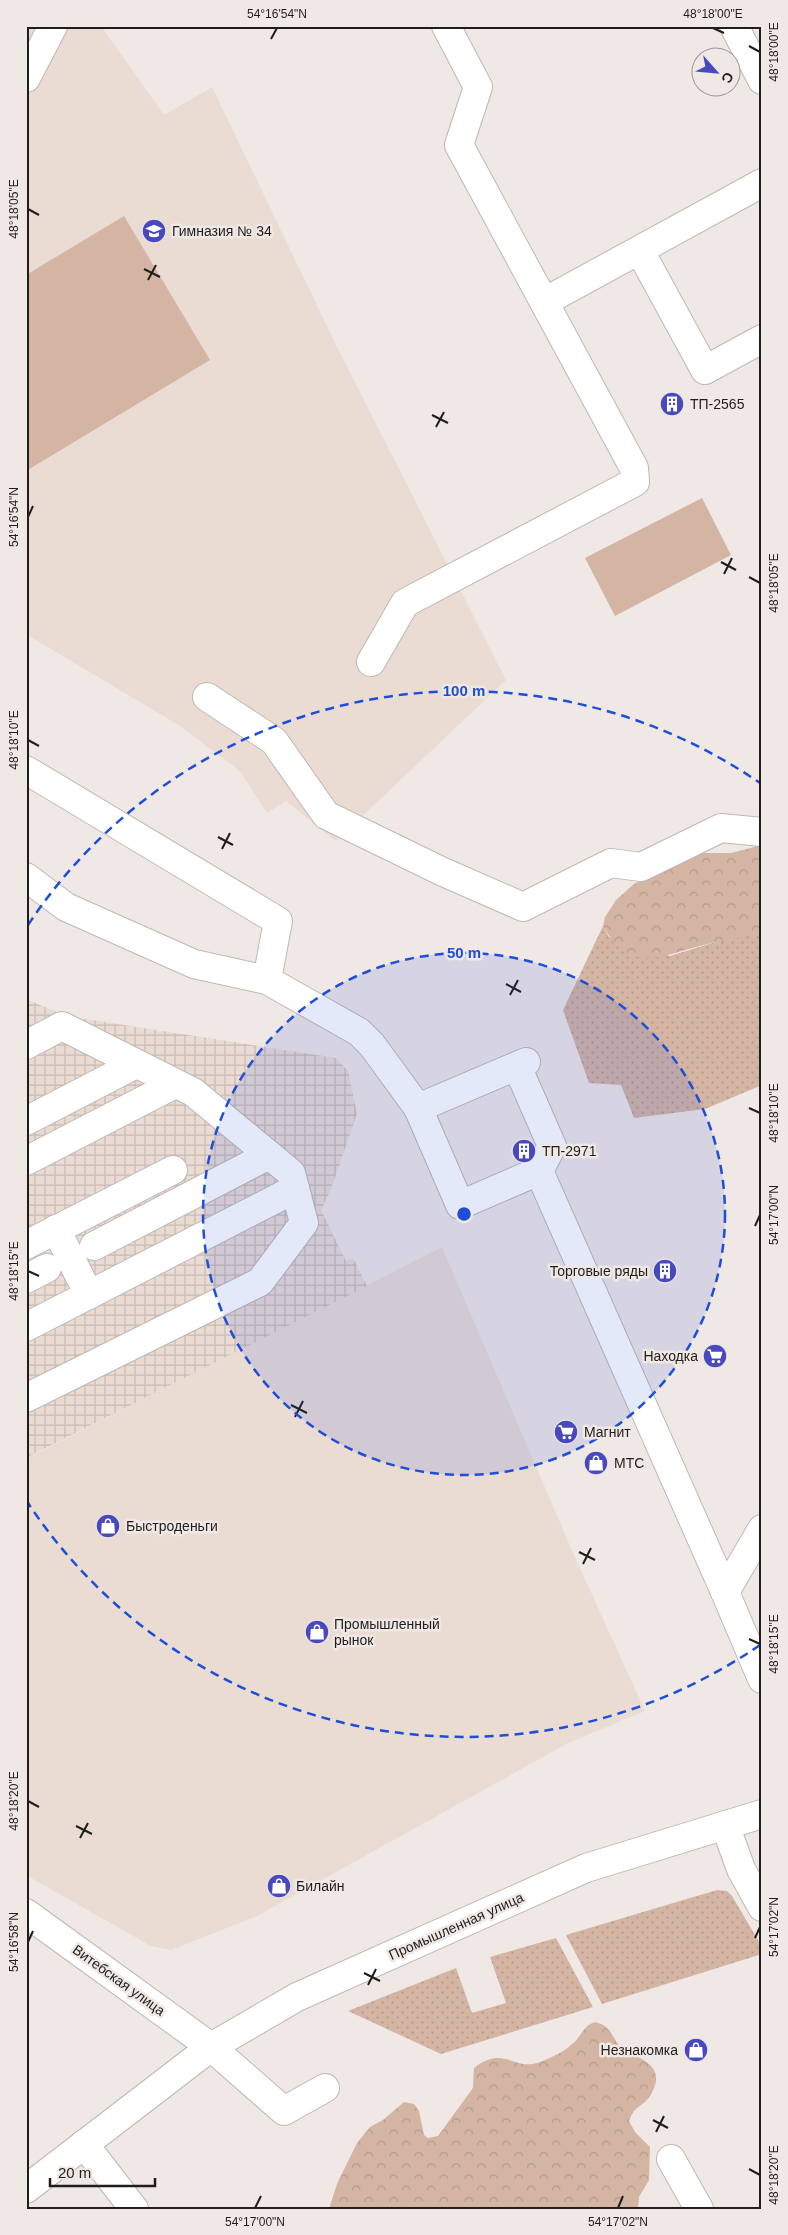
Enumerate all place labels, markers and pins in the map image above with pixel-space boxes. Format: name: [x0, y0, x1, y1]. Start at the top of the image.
school or university icon: Гимназия № 34: [141, 218, 167, 244]
place label: Гимназия № 34: [172, 223, 272, 239]
building icon: ТП-2565: [659, 391, 685, 417]
place label: ТП-2565: [690, 396, 745, 412]
building icon: ТП-2971: [511, 1138, 537, 1164]
place label: ТП-2971: [542, 1143, 597, 1159]
centre of rings: [455, 1205, 473, 1223]
building icon: Торговые ряды: [652, 1258, 678, 1284]
place label: Торговые ряды: [550, 1263, 648, 1279]
supermarket icon: Находка: [702, 1343, 728, 1369]
place label: Находка: [643, 1348, 698, 1364]
supermarket icon: Магнит: [553, 1419, 579, 1445]
place label: Магнит: [584, 1424, 631, 1440]
shop icon: МТС: [583, 1450, 609, 1476]
place label: МТС: [614, 1455, 644, 1471]
shop icon: Быстроденьги: [95, 1513, 121, 1539]
place label: Быстроденьги: [126, 1518, 218, 1534]
place label: Промышленный рынок: [334, 1616, 440, 1648]
shop icon: Промышленный рынок: [304, 1619, 330, 1645]
shop icon: Билайн: [266, 1873, 292, 1899]
place label: Билайн: [296, 1878, 345, 1894]
shop icon: Незнакомка: [683, 2037, 709, 2063]
place label: Незнакомка: [601, 2042, 678, 2058]

